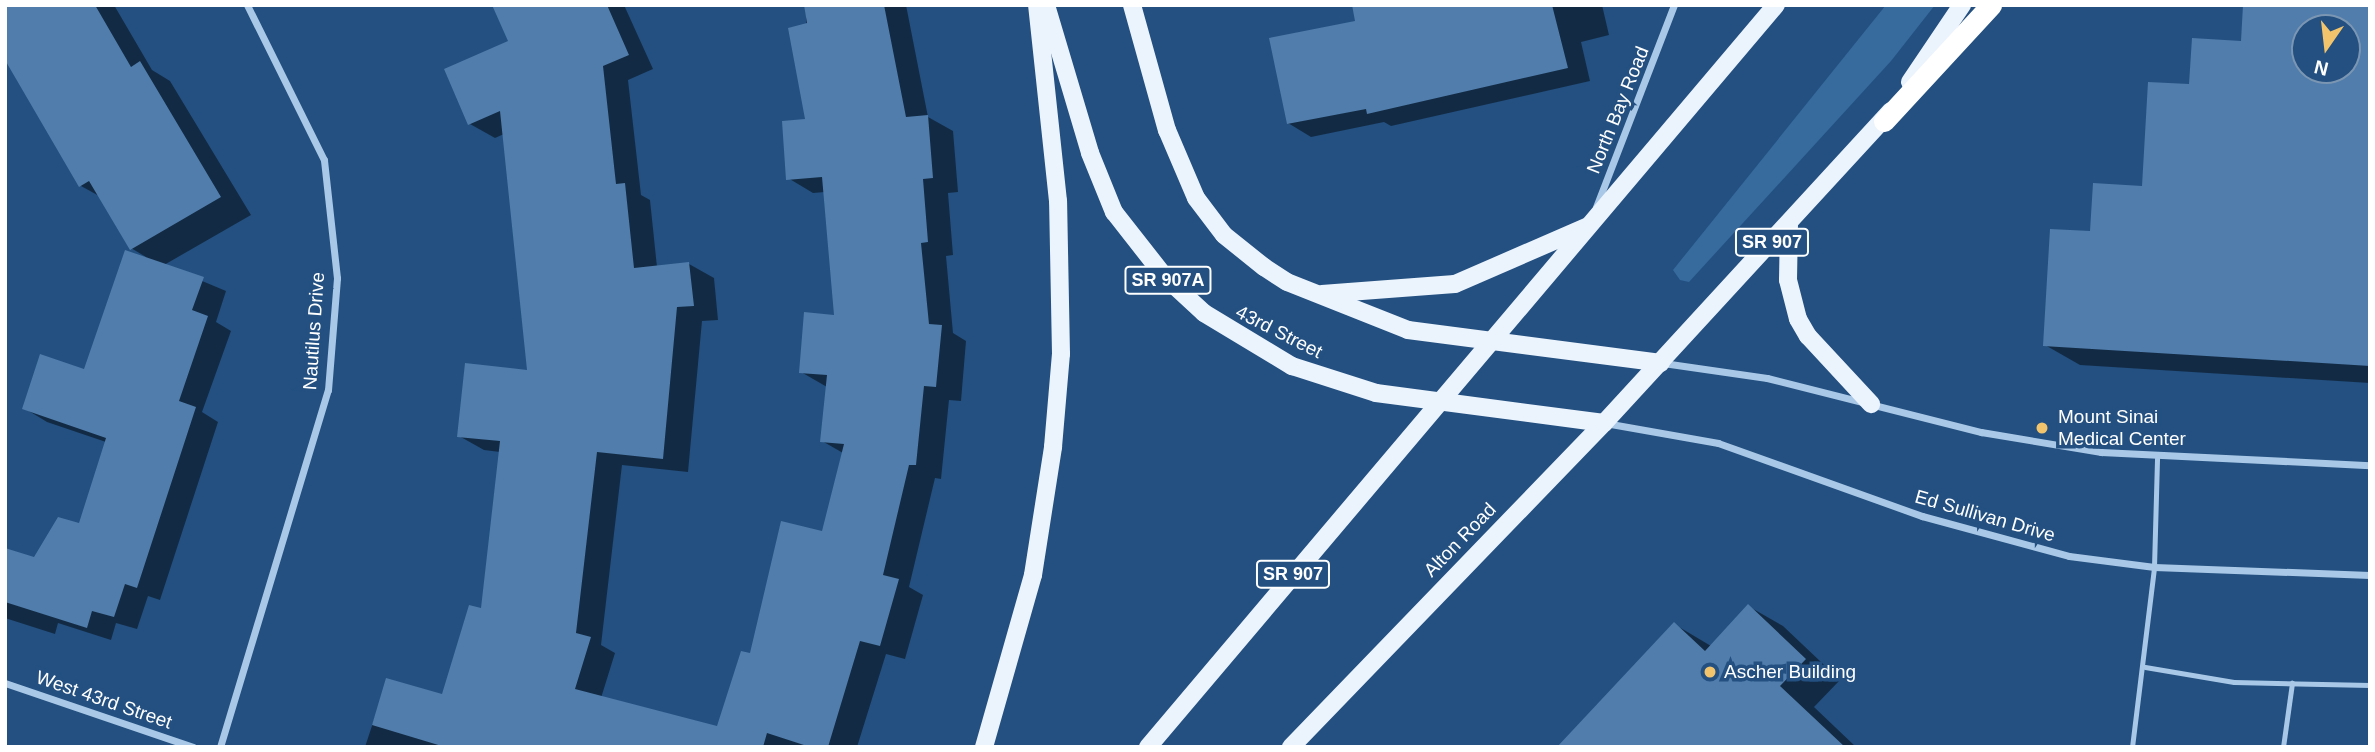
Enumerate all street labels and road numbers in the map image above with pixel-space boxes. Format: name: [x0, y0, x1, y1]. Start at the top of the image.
street label: North Bay Road: [1582, 43, 1654, 177]
road number: SR 907: [1734, 228, 1810, 256]
road number: SR 907A: [1124, 266, 1212, 294]
street label: Nautilus Drive: [299, 271, 329, 391]
street label: 43rd Street: [1232, 301, 1326, 363]
street label: Ed Sullivan Drive: [1912, 485, 2058, 547]
street label: Alton Road: [1419, 498, 1501, 582]
road number: SR 907: [1254, 560, 1332, 588]
street label: West 43rd Street: [33, 666, 175, 734]

